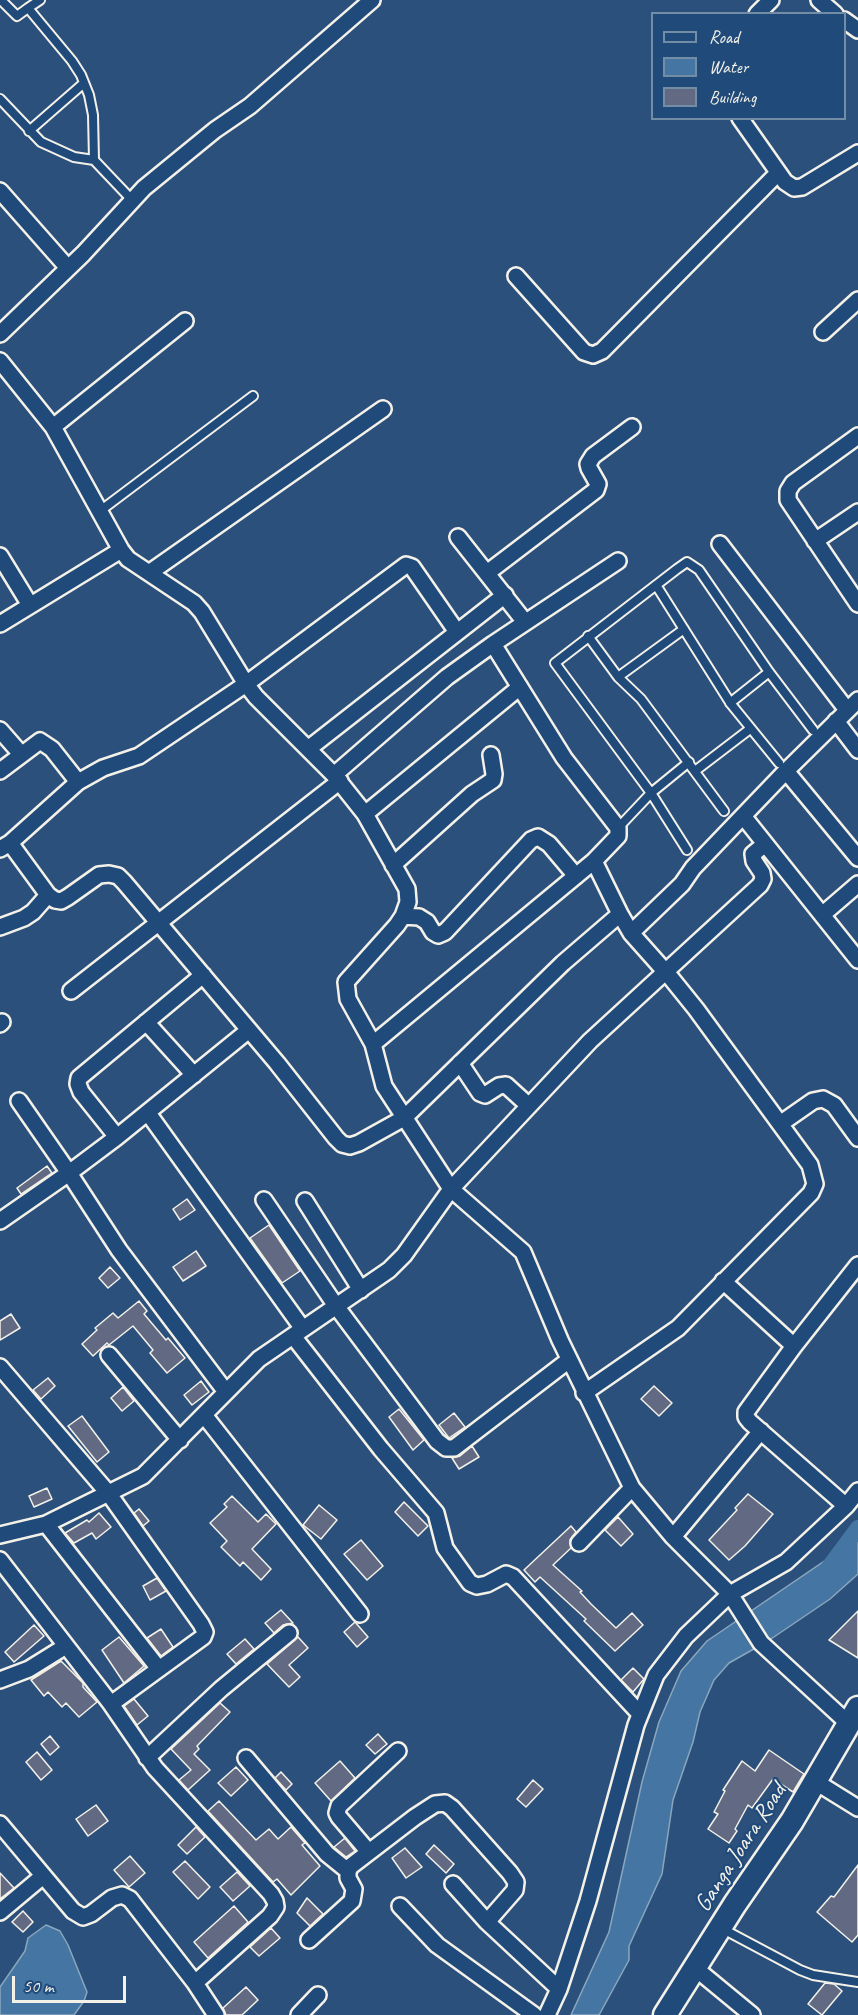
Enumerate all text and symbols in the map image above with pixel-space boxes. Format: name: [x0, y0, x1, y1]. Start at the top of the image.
legend: [651, 12, 846, 120]
text: Road: [709, 26, 739, 48]
text: Water: [709, 56, 748, 78]
text: Building: [709, 86, 756, 108]
street label: Ganga Joara Road: [689, 1779, 793, 1917]
scale bar: [15, 1964, 129, 2002]
text: 50 m: [23, 1975, 54, 1997]

